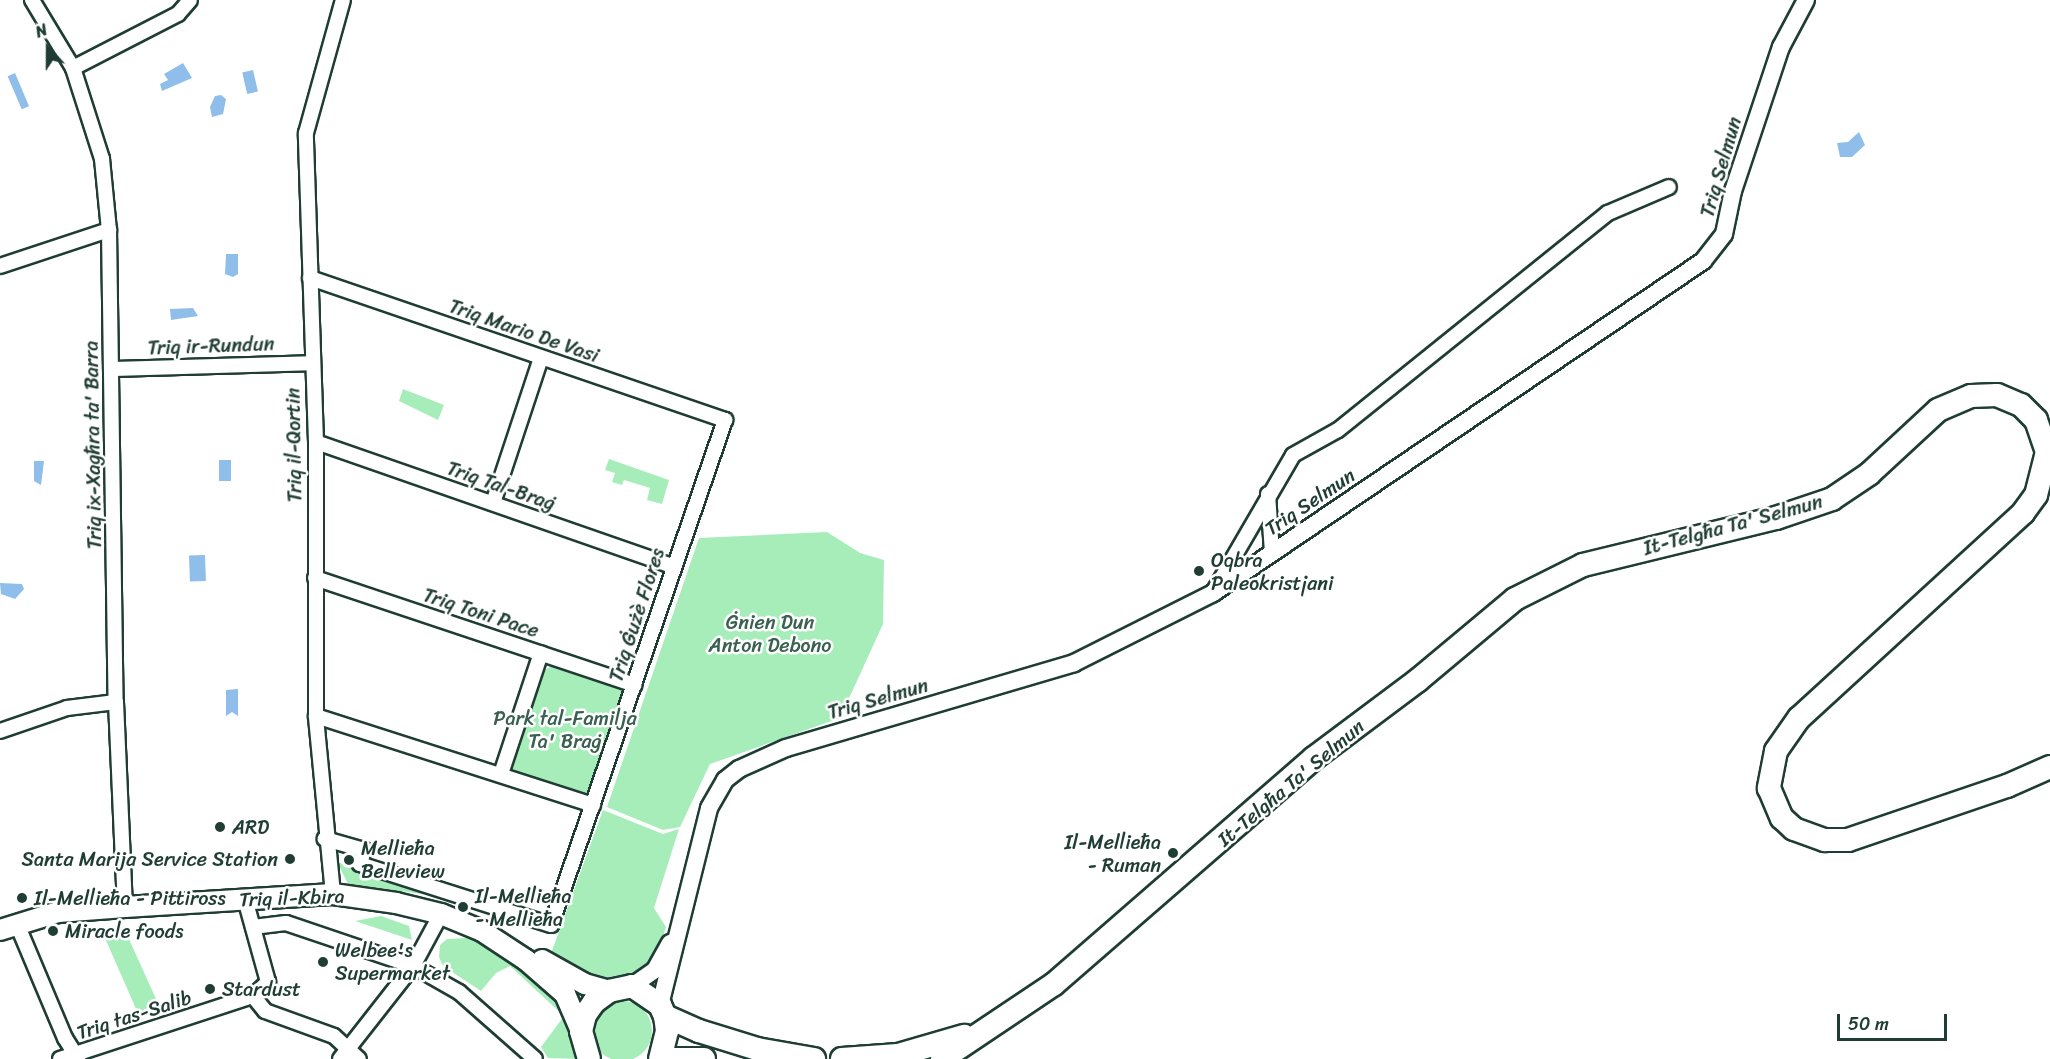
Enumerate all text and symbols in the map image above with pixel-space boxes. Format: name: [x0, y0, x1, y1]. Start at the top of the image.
text: N: [31, 15, 52, 46]
north arrow: [18, 18, 78, 78]
street label: Triq Selmun: [1695, 114, 1747, 220]
street label: Triq Mario De Vasi: [446, 294, 602, 368]
street label: Triq ir-Rundun: [147, 332, 275, 360]
street label: Triq ix-Xagħra ta' Barra: [79, 340, 107, 550]
street label: Triq il-Qortin: [281, 388, 307, 502]
street label: Triq Tal-Braġ: [443, 456, 559, 516]
street label: Triq Selmun: [1260, 463, 1360, 541]
street label: It-Telgħa Ta' Selmun: [1641, 490, 1825, 560]
street label: Triq Ġużè Flores: [604, 545, 670, 685]
place label: Oqbra Paleokristjani: [1211, 548, 1334, 595]
marker: Oqbra Paleokristjani: [1192, 564, 1206, 578]
street label: Triq Toni Pace: [420, 583, 542, 643]
park label: Ġnien Dun Anton Debono: [709, 610, 831, 657]
street label: Triq Selmun: [825, 673, 931, 725]
park label: Park tal-Familja Ta' Braġ: [493, 706, 637, 753]
street label: It-Telgħa Ta' Selmun: [1213, 714, 1369, 852]
place label: ARD: [232, 815, 269, 839]
marker: ARD: [213, 820, 227, 834]
place label: Il-Mellieħa - Ruman: [1064, 830, 1161, 877]
place label: Mellieħa Belleview: [361, 837, 444, 884]
marker: Il-Mellieħa - Ruman: [1166, 846, 1180, 860]
place label: Santa Marija Service Station: [22, 847, 278, 871]
marker: Santa Marija Service Station: [283, 852, 297, 866]
marker: Mellieħa Belleview: [342, 853, 356, 867]
street label: Triq il-Kbira: [239, 884, 345, 912]
place label: Il-Mellieħa - Mellieħa: [475, 884, 572, 931]
place label: Il-Mellieħa - Pittiross: [34, 886, 225, 910]
marker: Il-Mellieħa - Pittiross: [15, 891, 29, 905]
marker: Il-Mellieħa - Mellieħa: [456, 900, 470, 914]
place label: Miracle foods: [65, 919, 184, 943]
marker: Miracle foods: [46, 924, 60, 938]
place label: Welbee's Supermarket: [335, 939, 450, 986]
marker: Welbee's Supermarket: [316, 955, 330, 969]
place label: Stardust: [222, 977, 301, 1001]
marker: Stardust: [203, 982, 217, 996]
street label: Triq tas-Salib: [73, 985, 195, 1045]
scale bar: [1840, 1002, 1950, 1040]
text: 50 m: [1848, 1008, 1889, 1040]

